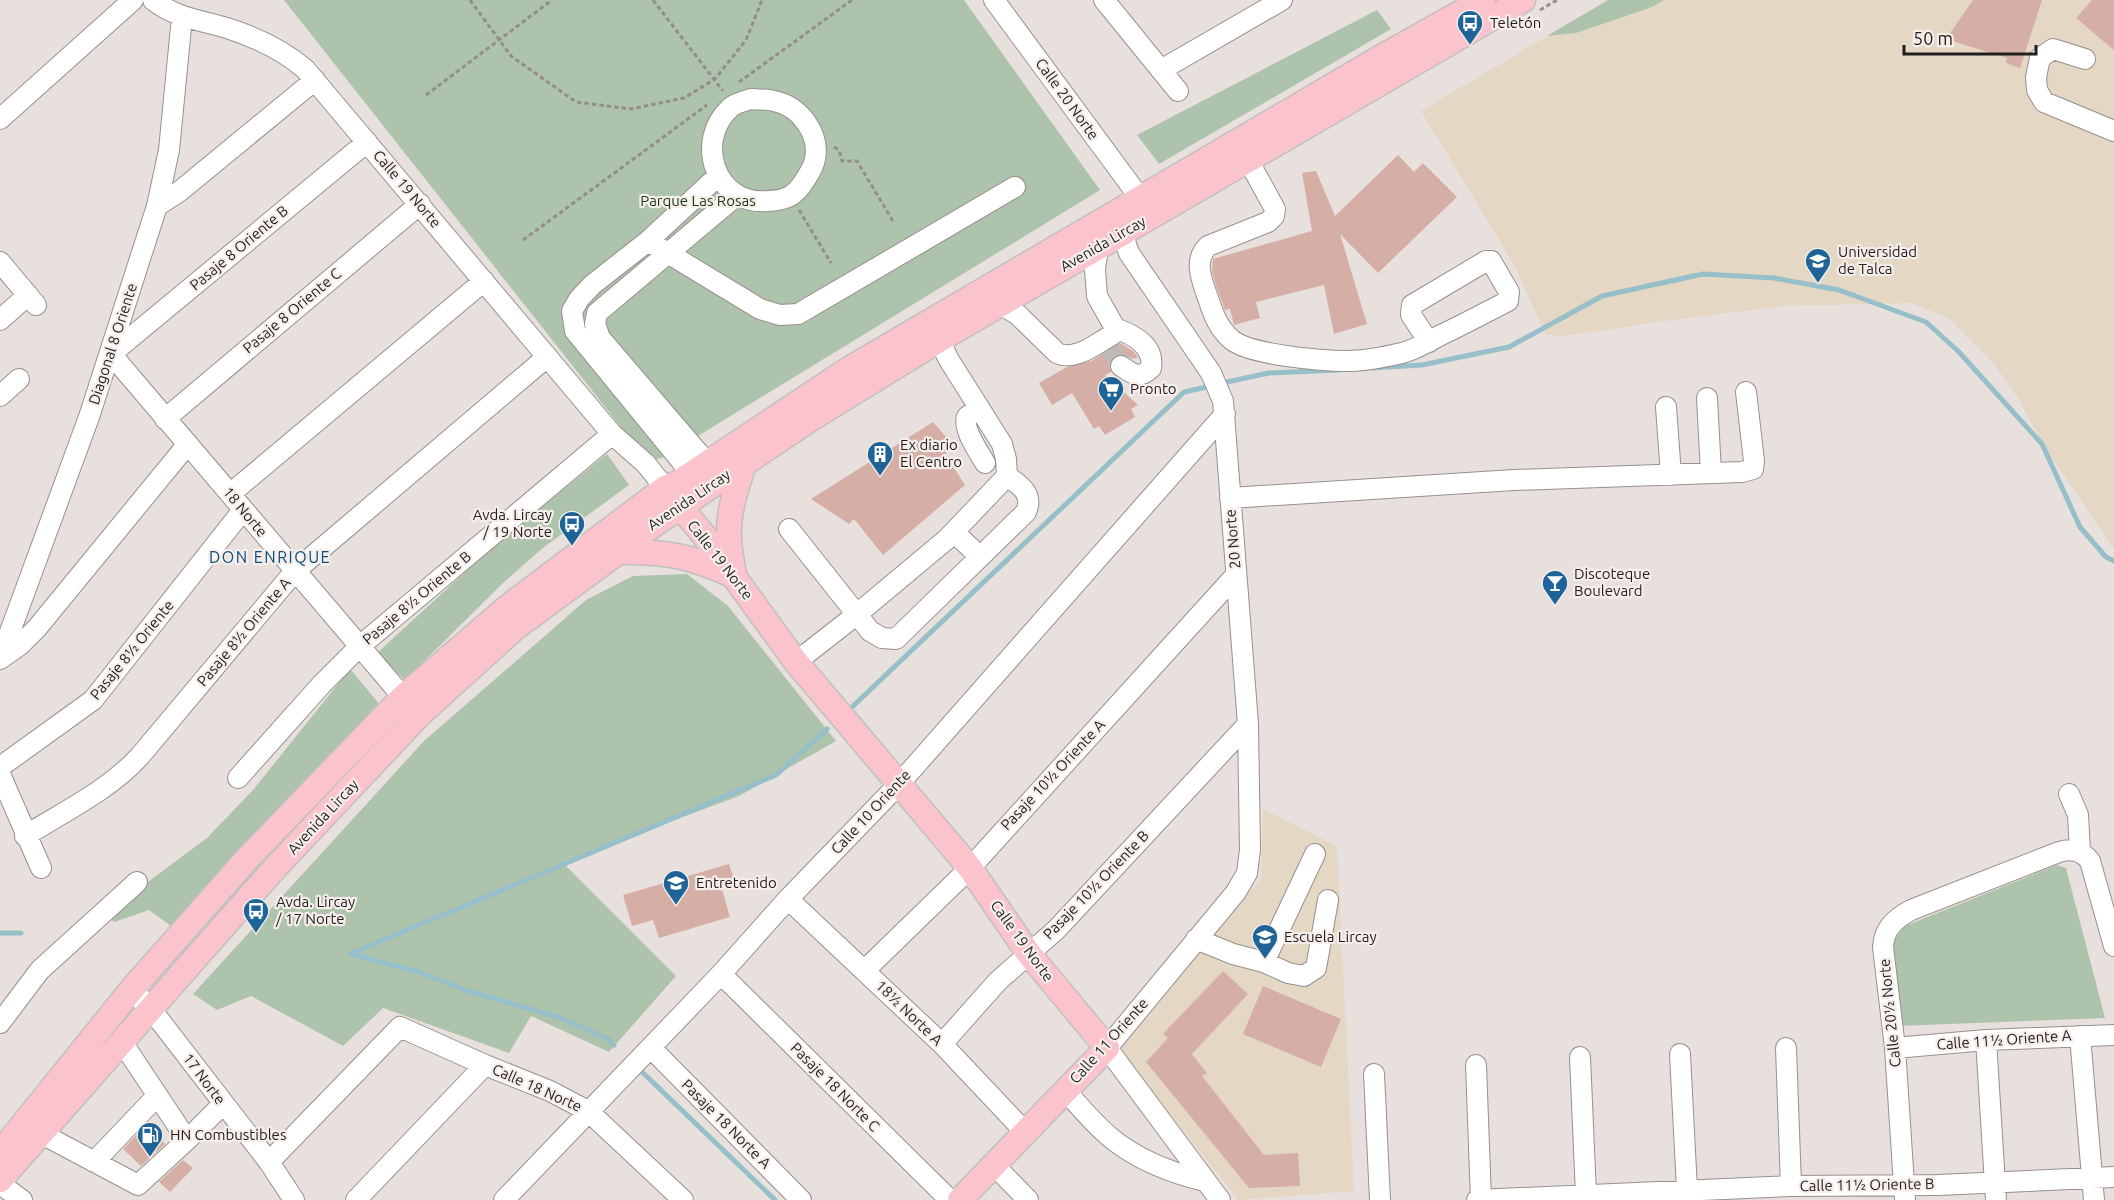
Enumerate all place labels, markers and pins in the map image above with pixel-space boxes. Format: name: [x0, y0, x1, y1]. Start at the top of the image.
bus stop icon: Teletón: [1455, 8, 1485, 46]
place label: Teletón: [1490, 14, 1541, 31]
place label: Universidad de Talca: [1838, 243, 1917, 277]
school or university icon: Universidad de Talca: [1803, 246, 1833, 284]
supermarket icon: Pronto: [1096, 374, 1126, 412]
place label: Pronto: [1130, 380, 1177, 397]
place label: Ex diario El Centro: [900, 436, 962, 470]
building icon: Ex diario El Centro: [865, 439, 895, 477]
place label: Avda. Lircay / 19 Norte: [473, 506, 552, 540]
bus stop icon: Avda. Lircay / 19 Norte: [557, 509, 587, 547]
place label: Discoteque Boulevard: [1574, 565, 1650, 599]
bar icon: Discoteque Boulevard: [1540, 568, 1570, 606]
school or university icon: Entretenido: [661, 868, 691, 906]
place label: Entretenido: [696, 874, 777, 891]
place label: Avda. Lircay / 17 Norte: [275, 893, 355, 927]
bus stop icon: Avda. Lircay / 17 Norte: [241, 896, 271, 934]
school or university icon: Escuela Lircay: [1250, 922, 1280, 960]
place label: Escuela Lircay: [1284, 928, 1377, 945]
fuel station icon: HN Combustibles: [135, 1120, 165, 1158]
place label: HN Combustibles: [170, 1126, 286, 1143]

